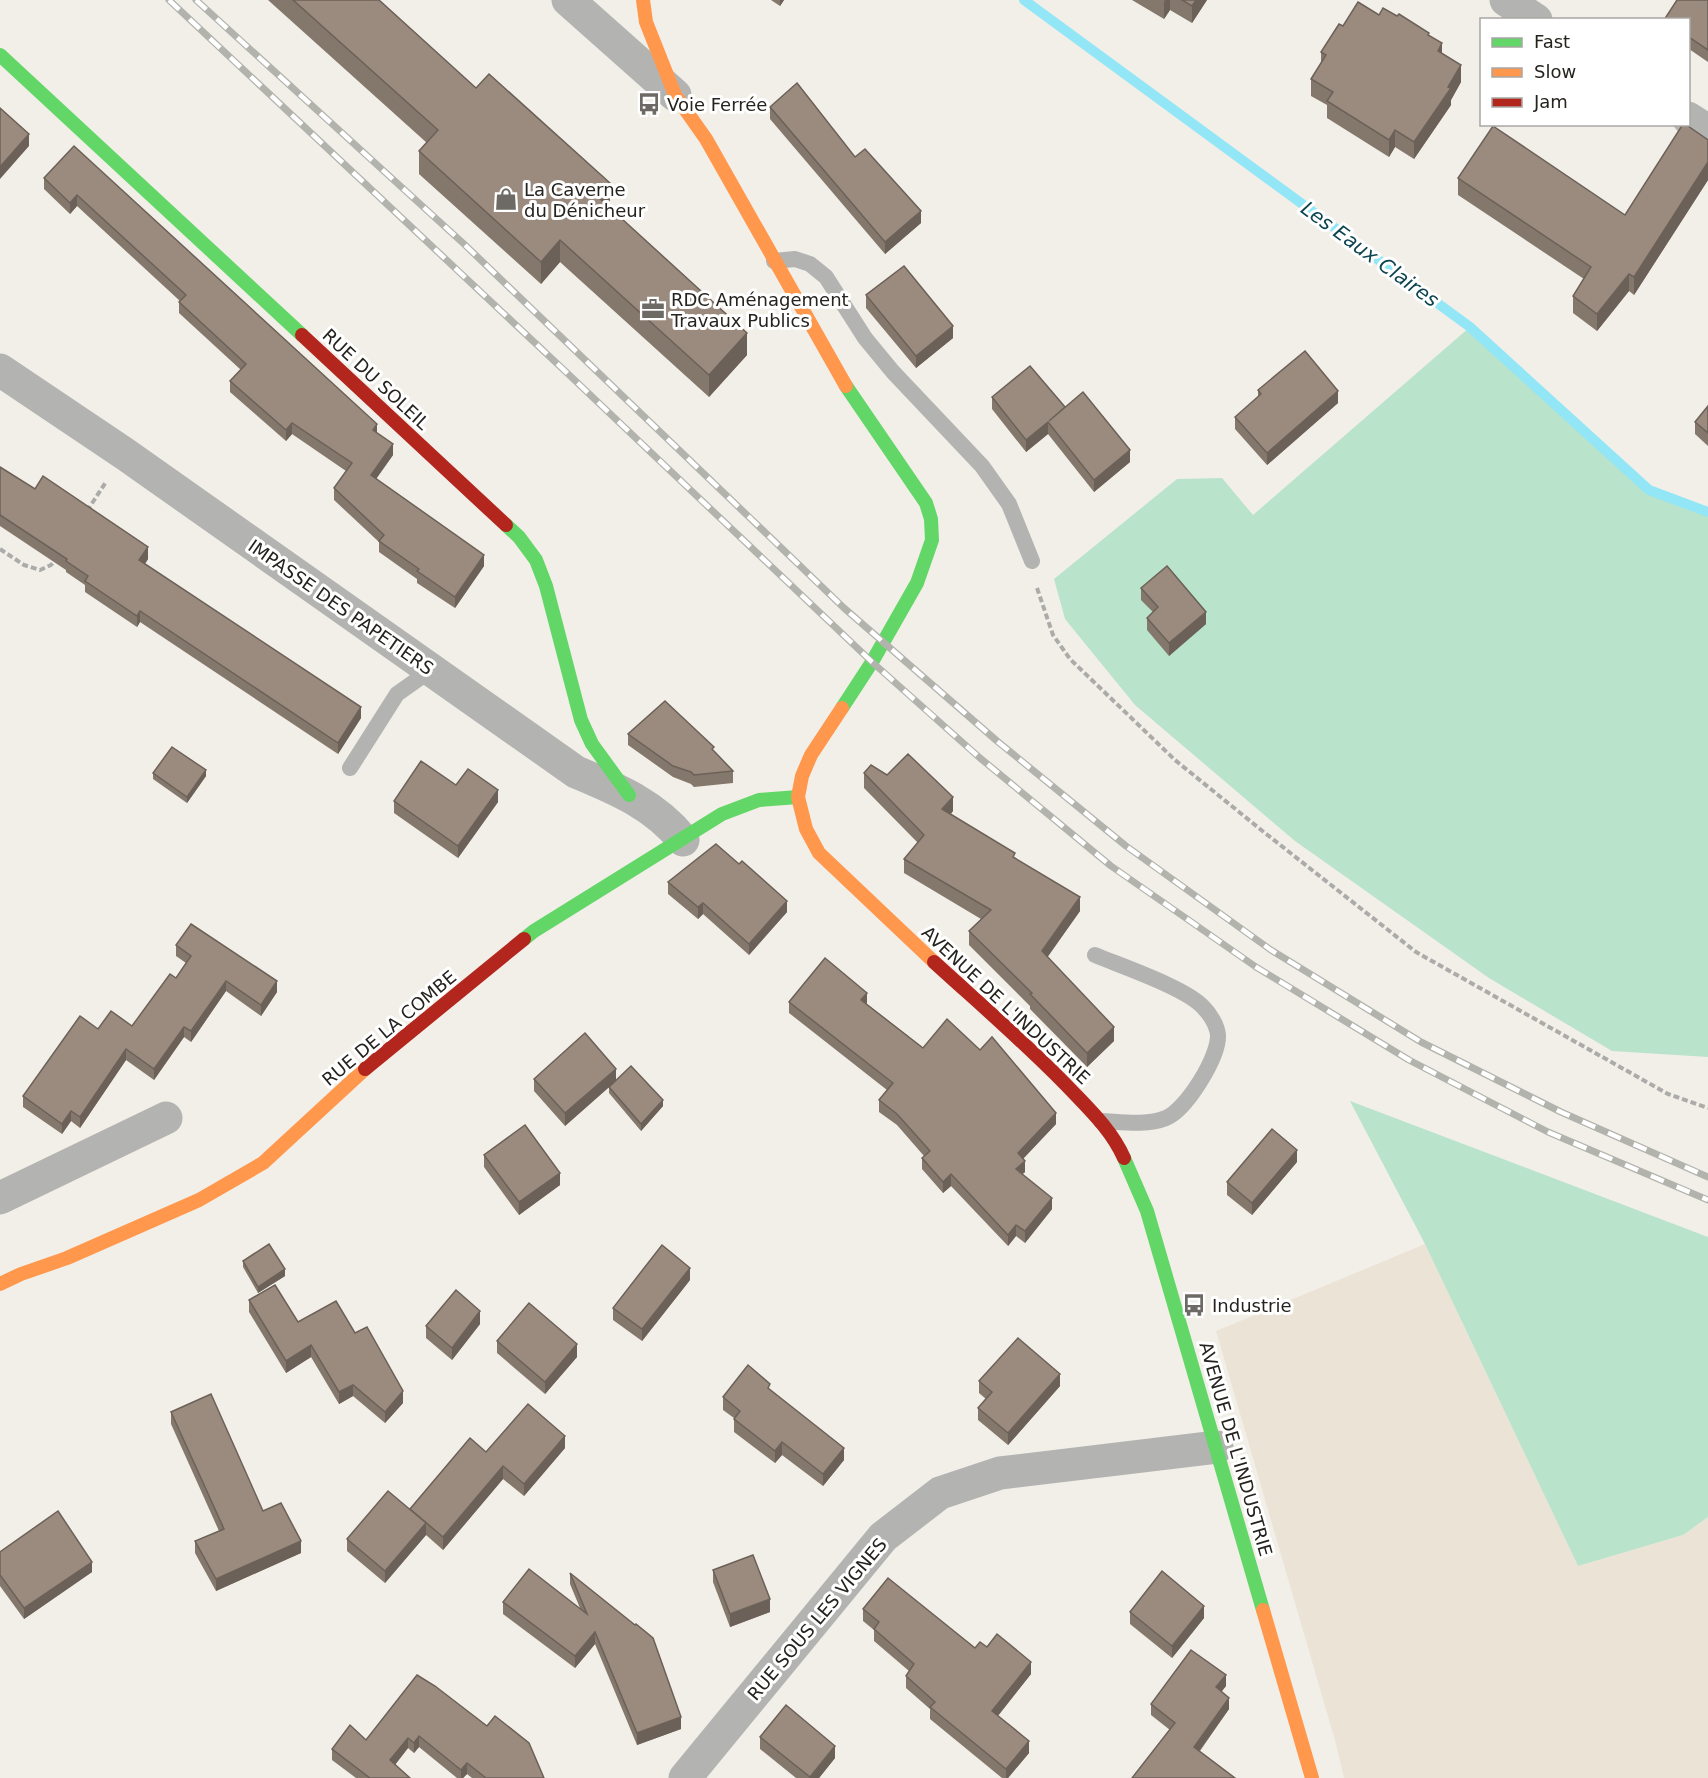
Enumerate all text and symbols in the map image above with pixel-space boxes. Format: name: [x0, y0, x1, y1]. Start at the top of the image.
legend: [1480, 18, 1690, 126]
text: Fast: [1534, 31, 1570, 52]
text: Slow: [1534, 61, 1576, 82]
bus stop icon: Voie Ferrée: [636, 91, 662, 117]
text: Jam: [1533, 91, 1568, 112]
place label: Voie Ferrée: [667, 94, 767, 115]
place label: La Caverne du Dénicheur: [524, 179, 646, 221]
shop icon: La Caverne du Dénicheur: [493, 186, 519, 212]
water label: Les Eaux Claires: [1296, 196, 1444, 312]
place label: RDC Aménagement Travaux Publics: [670, 289, 849, 331]
office icon: RDC Aménagement Travaux Publics: [640, 296, 666, 322]
street label: RUE DU SOLEIL: [318, 324, 434, 434]
street label: IMPASSE DES PAPETIERS: [244, 535, 438, 679]
street label: AVENUE DE L'INDUSTRIE: [918, 922, 1094, 1088]
street label: RUE DE LA COMBE: [318, 966, 460, 1090]
bus stop icon: Industrie: [1181, 1292, 1207, 1318]
place label: Industrie: [1212, 1295, 1291, 1316]
street label: AVENUE DE L'INDUSTRIE: [1195, 1339, 1277, 1559]
street label: RUE SOUS LES VIGNES: [743, 1534, 891, 1704]

